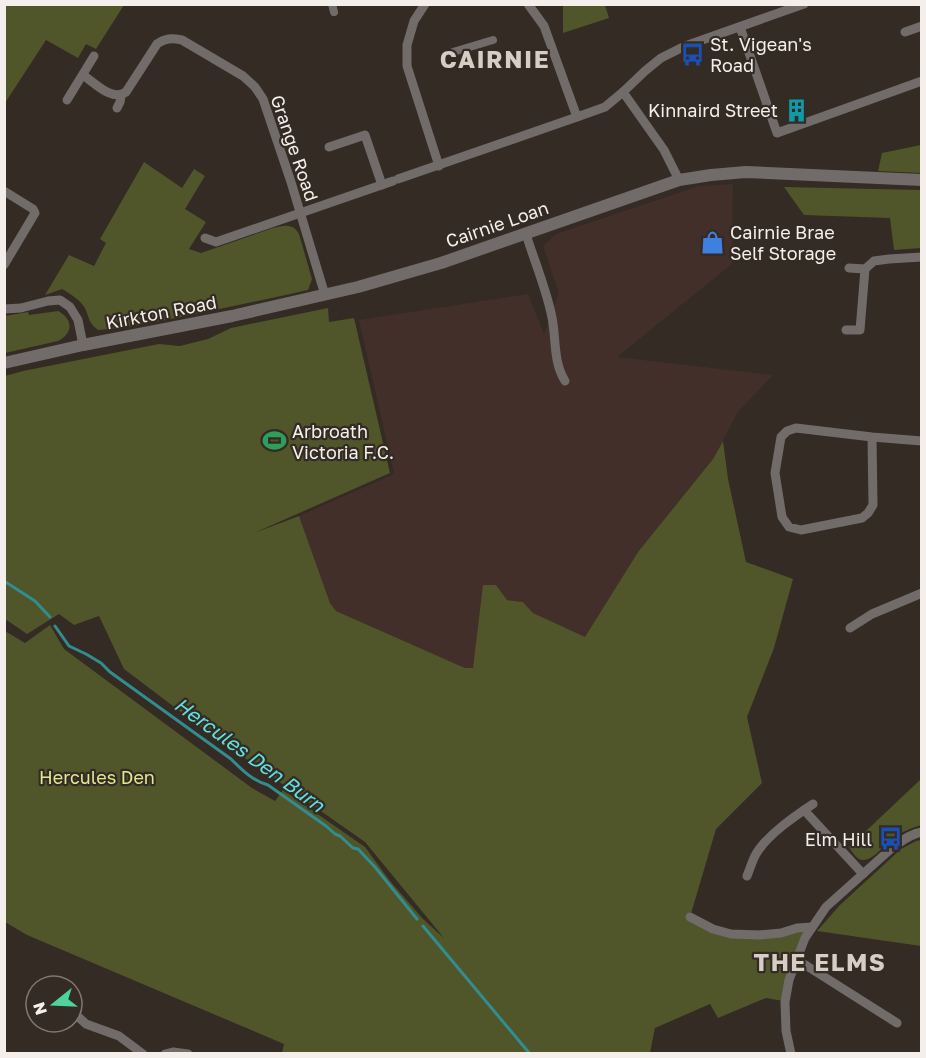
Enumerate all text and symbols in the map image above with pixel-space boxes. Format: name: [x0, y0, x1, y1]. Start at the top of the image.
place label: St. Vigean's Road: [710, 33, 812, 76]
bus stop icon: St. Vigean's Road: [679, 41, 705, 67]
district label: CAIRNIE: [440, 44, 550, 73]
street label: Grange Road: [267, 92, 323, 204]
building icon: Kinnaird Street: [783, 97, 809, 123]
place label: Kinnaird Street: [648, 99, 778, 121]
street label: Cairnie Loan: [443, 196, 551, 252]
place label: Cairnie Brae Self Storage: [730, 221, 836, 264]
shop icon: Cairnie Brae Self Storage: [699, 229, 725, 255]
street label: Kirkton Road: [104, 290, 218, 334]
place label: Arbroath Victoria F.C.: [292, 420, 394, 463]
sports icon: Arbroath Victoria F.C.: [261, 428, 287, 454]
water label: Hercules Den Burn: [170, 692, 330, 817]
park label: Hercules Den: [39, 766, 155, 788]
bus stop icon: Elm Hill: [877, 826, 903, 852]
place label: Elm Hill: [805, 828, 872, 850]
district label: THE ELMS: [754, 947, 886, 976]
north arrow: [24, 974, 84, 1034]
text: N: [28, 1000, 51, 1018]

